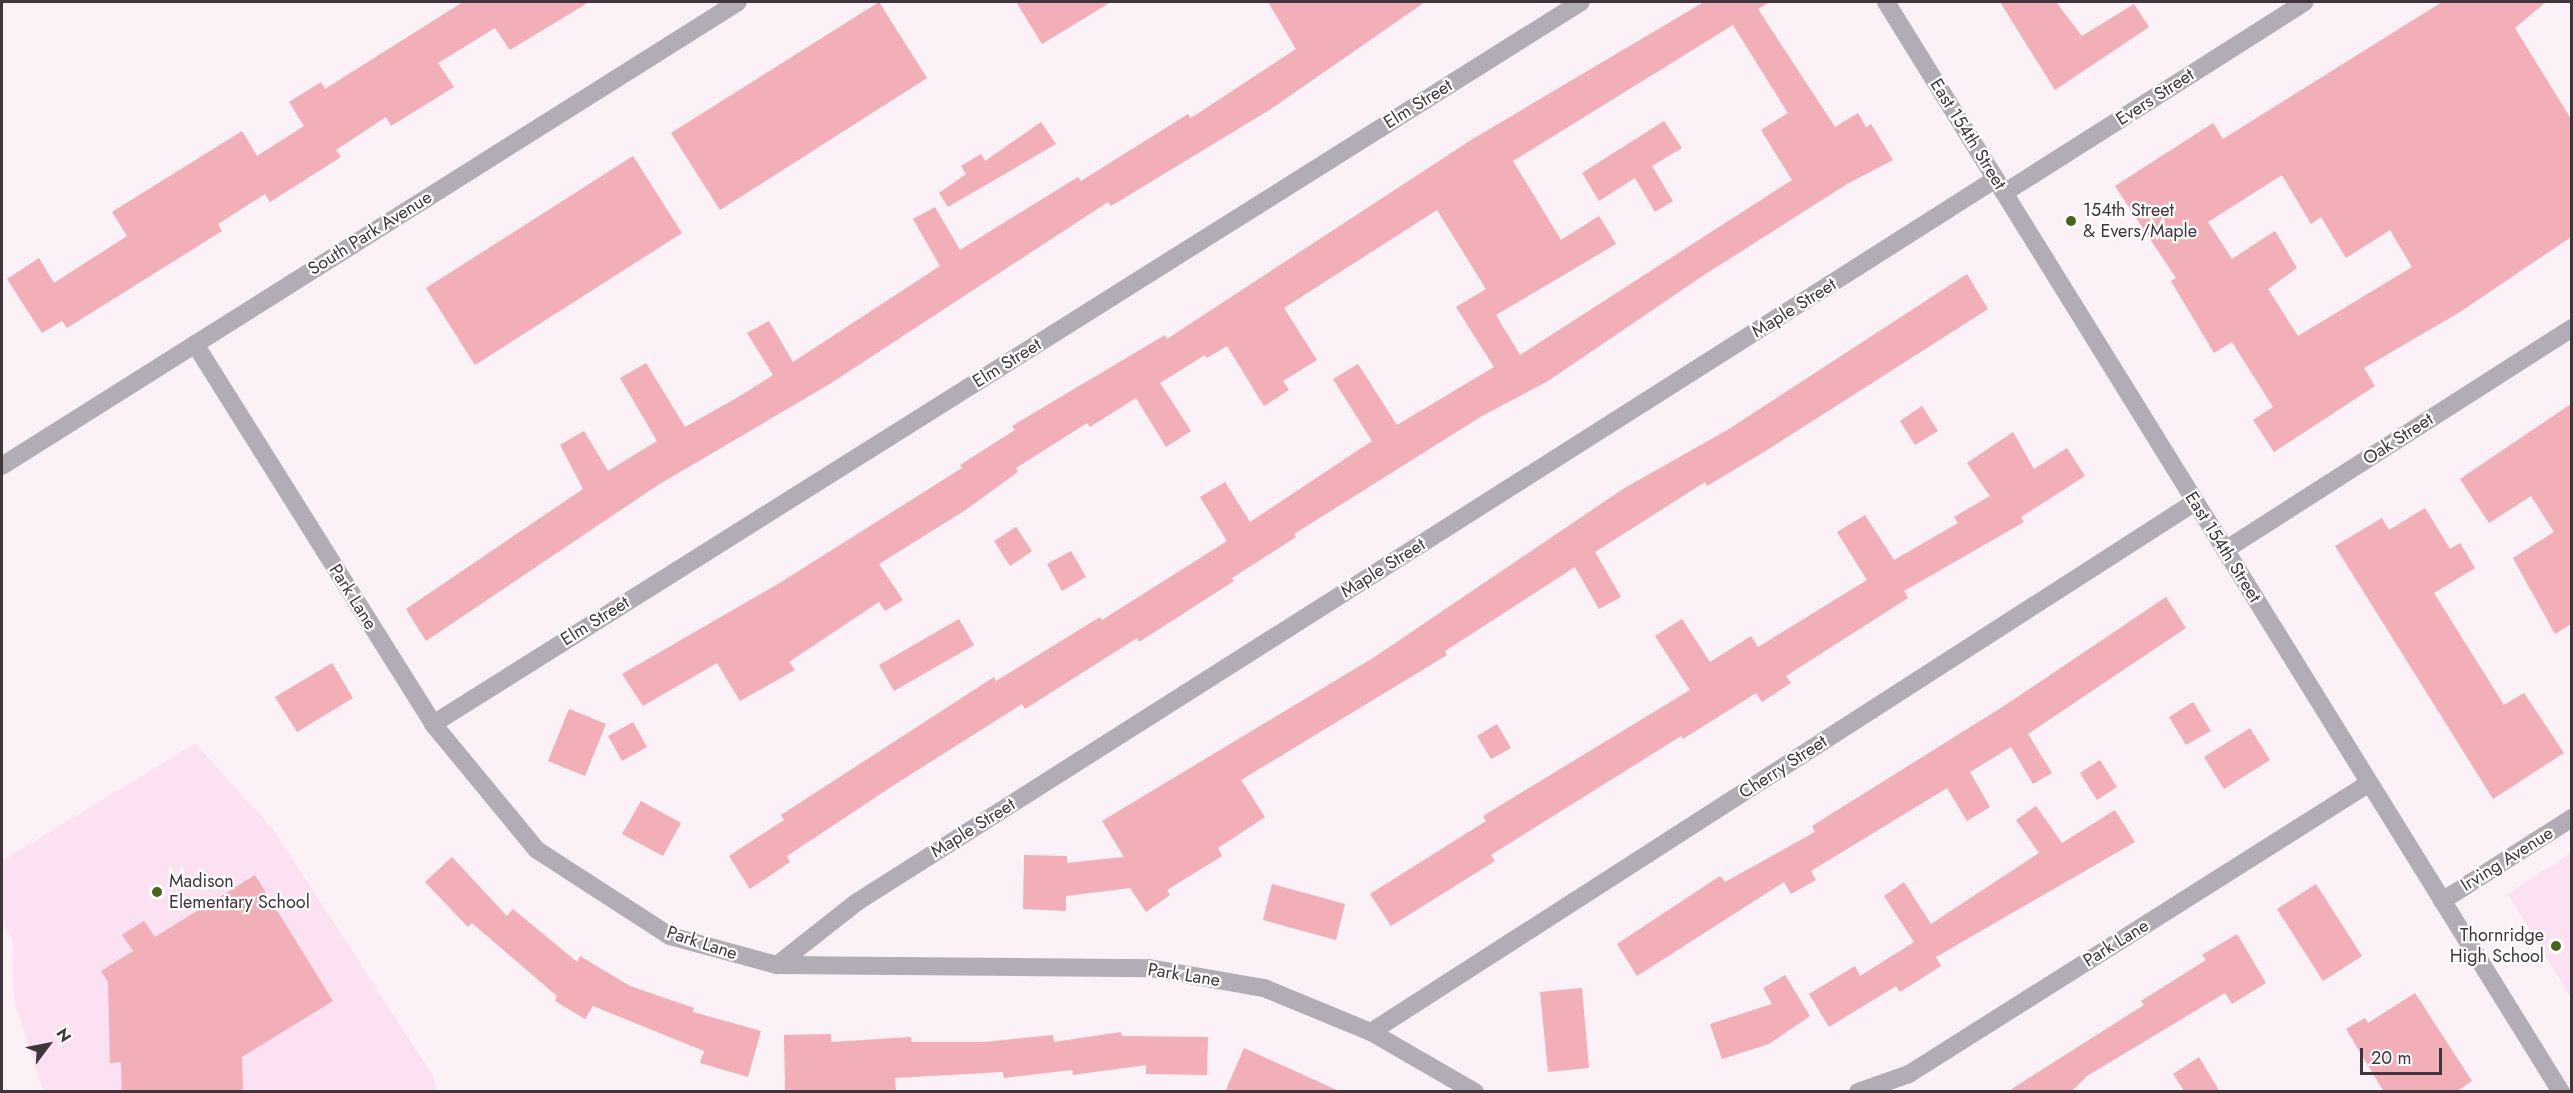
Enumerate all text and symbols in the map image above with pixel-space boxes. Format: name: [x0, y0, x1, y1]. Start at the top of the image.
street label: Evers Street: [2112, 64, 2198, 130]
street label: Elm Street: [1380, 75, 1456, 133]
street label: East 154th Street: [1925, 75, 2011, 193]
street label: South Park Avenue: [304, 186, 436, 280]
place label: 154th Street & Evers/Maple: [2083, 200, 2197, 242]
marker: 154th Street & Evers/Maple: [2064, 214, 2078, 228]
street label: Maple Street: [1748, 274, 1840, 342]
street label: Elm Street: [969, 334, 1045, 392]
street label: Oak Street: [2359, 408, 2437, 470]
street label: East 154th Street: [2180, 488, 2266, 606]
street label: Maple Street: [1337, 534, 1429, 602]
street label: Park Lane: [325, 560, 381, 634]
street label: Elm Street: [557, 592, 633, 650]
street label: Cherry Street: [1735, 731, 1831, 803]
street label: Maple Street: [927, 794, 1019, 862]
street label: Irving Avenue: [2457, 822, 2557, 896]
place label: Madison Elementary School: [169, 871, 310, 914]
marker: Madison Elementary School: [150, 885, 164, 899]
street label: Park Lane: [2079, 915, 2153, 971]
street label: Park Lane: [664, 921, 740, 965]
place label: Thornridge High School: [2450, 925, 2544, 968]
marker: Thornridge High School: [2549, 939, 2563, 953]
street label: Park Lane: [1146, 959, 1222, 991]
north arrow: [18, 1015, 78, 1075]
text: N: [51, 1024, 77, 1047]
scale bar: [2363, 1036, 2446, 1074]
text: 20 m: [2371, 1045, 2411, 1071]

